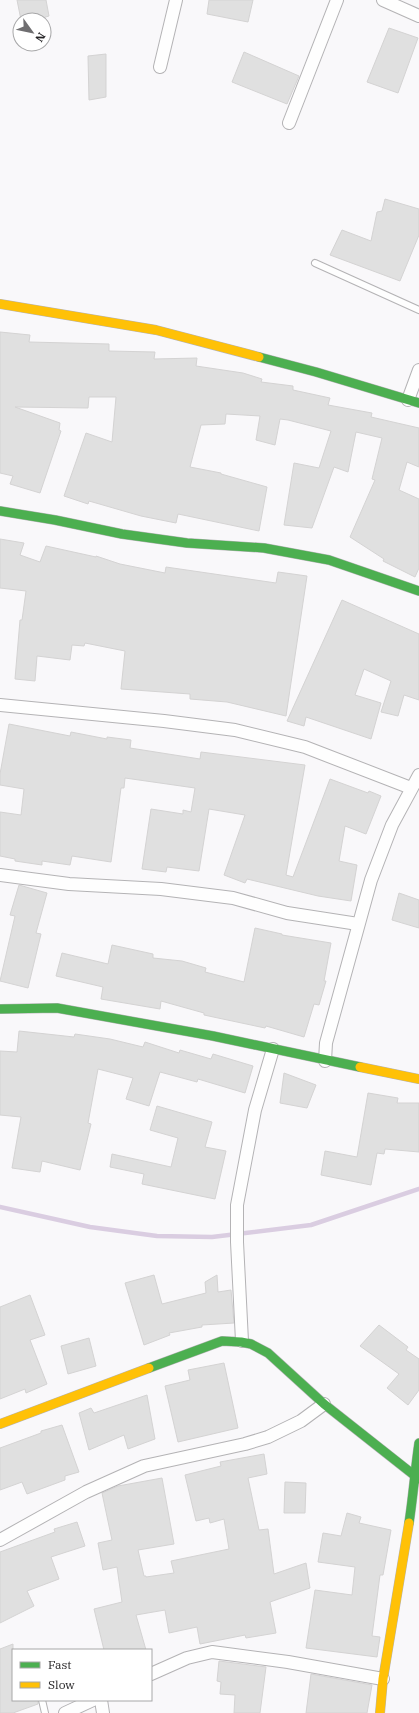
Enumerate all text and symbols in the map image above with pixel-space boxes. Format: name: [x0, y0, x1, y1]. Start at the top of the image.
north arrow: [12, 12, 52, 52]
text: N: [32, 30, 49, 45]
legend: [12, 1649, 152, 1701]
text: Fast: [48, 1657, 72, 1672]
text: Slow: [48, 1677, 75, 1692]

